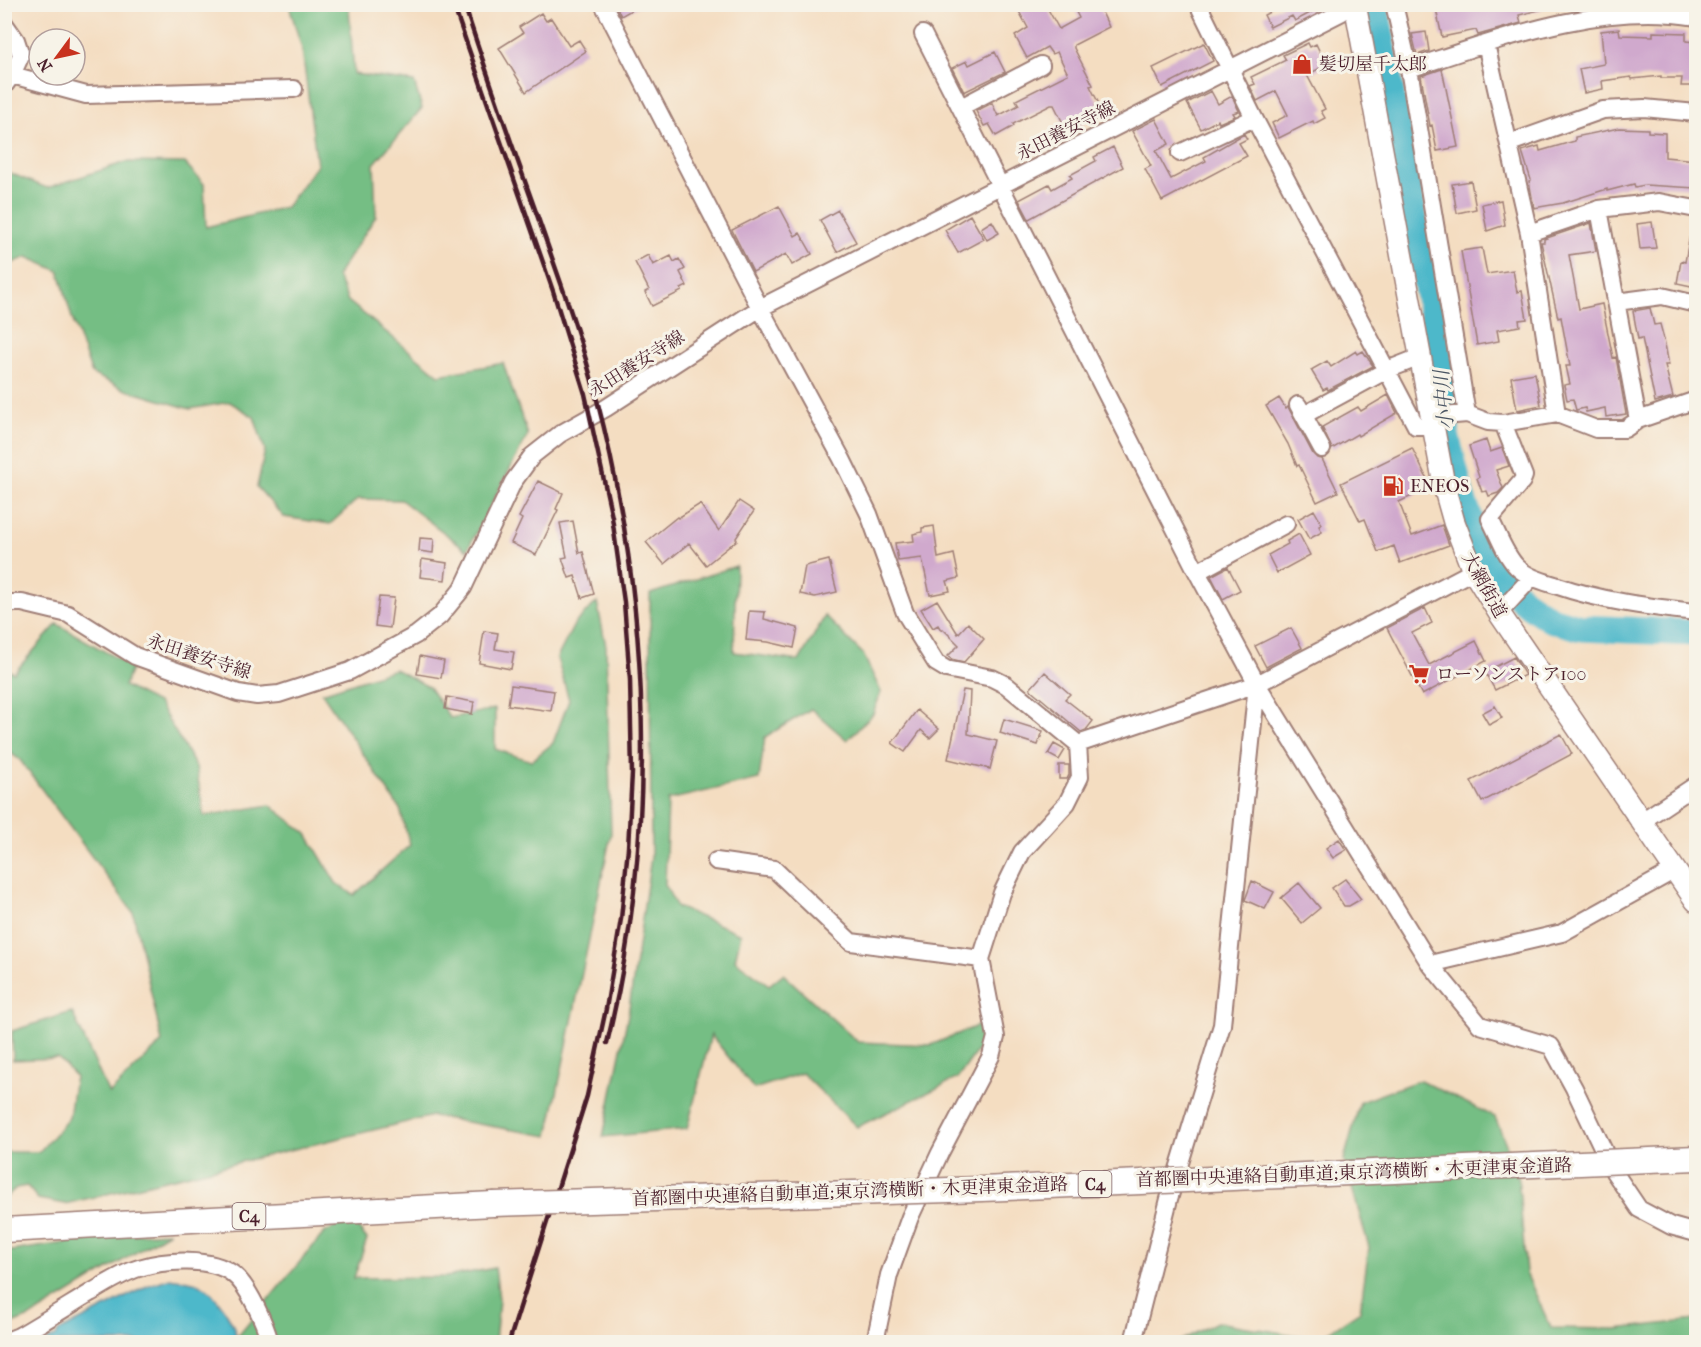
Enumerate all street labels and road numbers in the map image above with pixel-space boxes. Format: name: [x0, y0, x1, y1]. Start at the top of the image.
street label: 永田養安寺線: [1013, 97, 1119, 165]
street label: 永田養安寺線: [586, 326, 688, 402]
street label: 大網街道: [1457, 548, 1511, 622]
street label: 永田養安寺線: [144, 630, 254, 684]
street label: 首都圏中央連絡自動車道;東京湾横断・木更津東金道路: [1135, 1155, 1573, 1191]
road number: C4: [1078, 1171, 1112, 1197]
street label: 首都圏中央連絡自動車道;東京湾横断・木更津東金道路: [631, 1174, 1069, 1210]
road number: C4: [232, 1203, 266, 1229]

